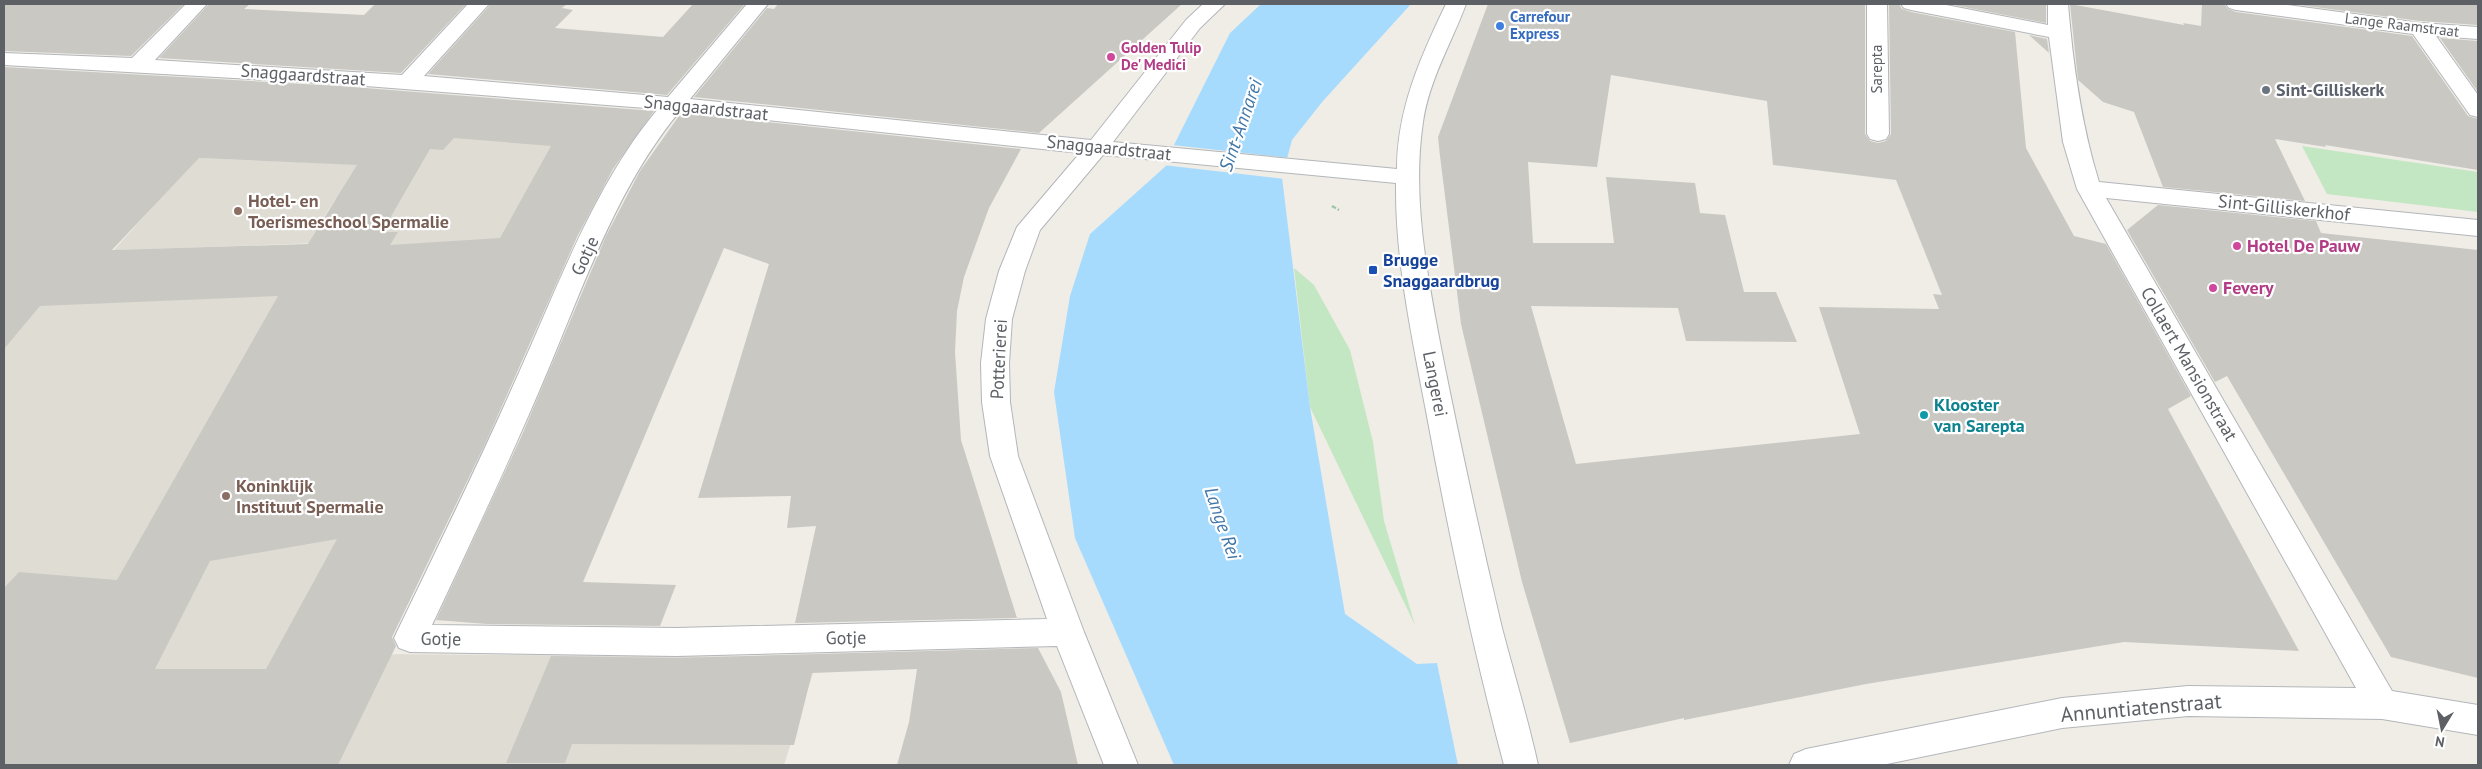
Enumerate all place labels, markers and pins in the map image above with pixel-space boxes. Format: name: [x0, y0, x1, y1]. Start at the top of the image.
place label: Carrefour Express: [1510, 7, 1571, 43]
marker: Carrefour Express: [1494, 20, 1506, 32]
place label: Golden Tulip De' Medici: [1121, 38, 1201, 74]
marker: Golden Tulip De' Medici: [1105, 51, 1117, 63]
place label: Sint-Gilliskerk: [2276, 78, 2385, 101]
marker: Sint-Gilliskerk: [2260, 84, 2272, 96]
place label: Hotel- en Toerismeschool Spermalie: [248, 189, 449, 233]
marker: Hotel- en Toerismeschool Spermalie: [232, 205, 244, 217]
place label: Hotel De Pauw: [2247, 234, 2361, 257]
marker: Hotel De Pauw: [2231, 240, 2243, 252]
place label: Brugge Snaggaardbrug: [1383, 248, 1500, 292]
marker: Brugge Snaggaardbrug: [1367, 264, 1379, 276]
place label: Fevery: [2223, 276, 2274, 299]
marker: Fevery: [2207, 282, 2219, 294]
place label: Klooster van Sarepta: [1933, 393, 2025, 437]
marker: Klooster van Sarepta: [1918, 409, 1930, 421]
place label: Koninklijk Instituut Spermalie: [236, 474, 384, 518]
marker: Koninklijk Instituut Spermalie: [220, 490, 232, 502]

